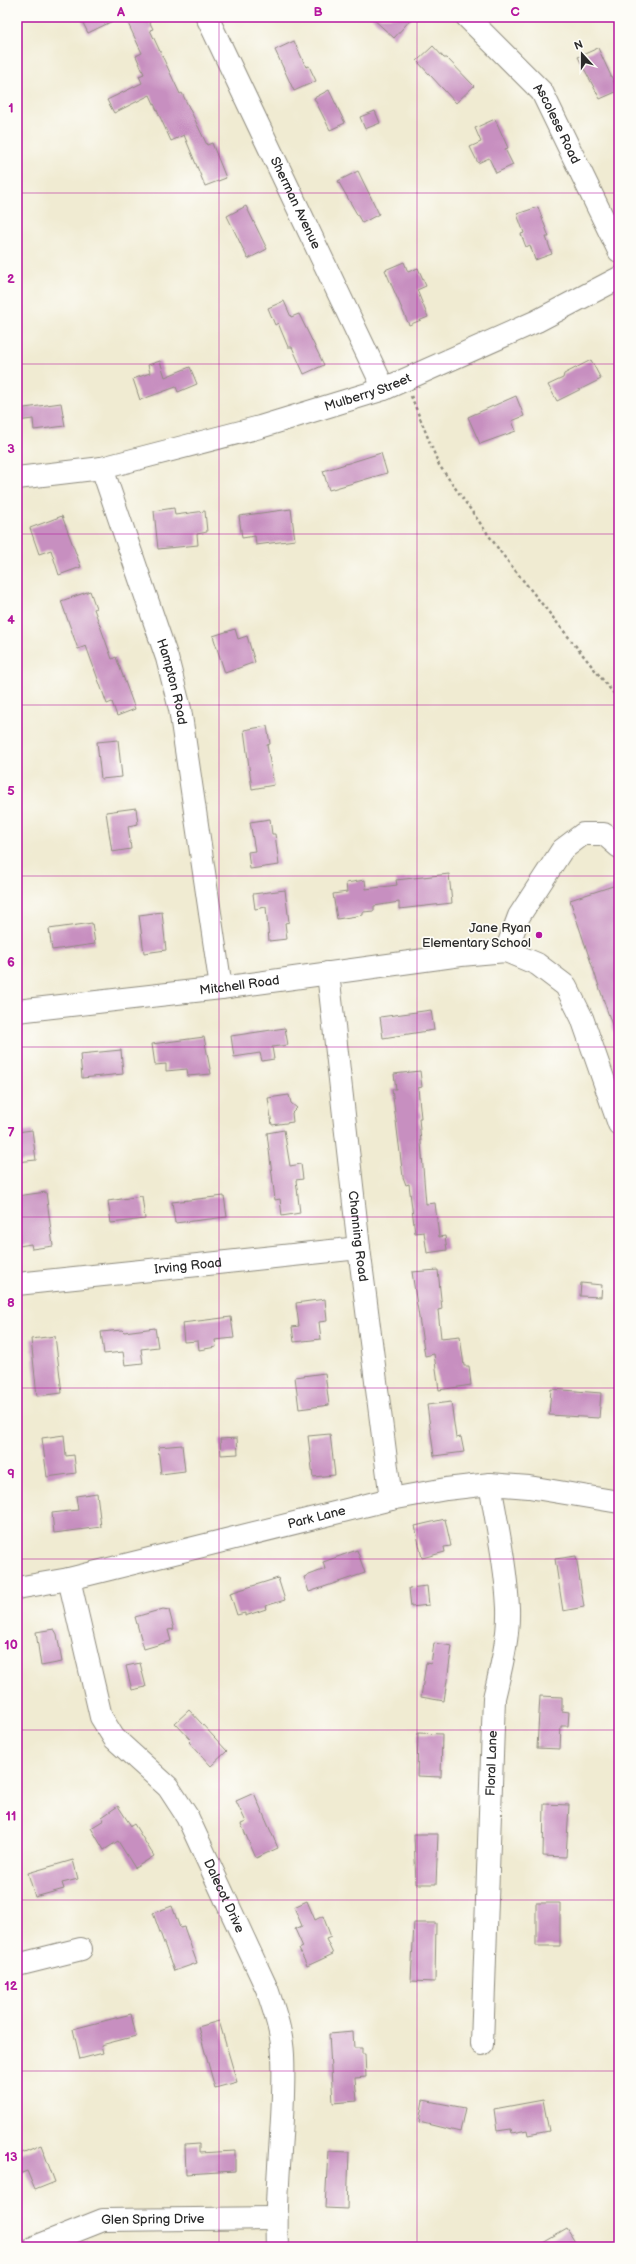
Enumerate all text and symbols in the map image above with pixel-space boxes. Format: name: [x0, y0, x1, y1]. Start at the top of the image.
text: A: [116, 4, 125, 20]
text: B: [313, 4, 323, 20]
text: C: [510, 4, 520, 20]
north arrow: [562, 34, 602, 74]
text: N: [572, 38, 585, 53]
street label: Ascolese Road: [530, 80, 584, 166]
text: 1: [8, 100, 14, 116]
street label: Sherman Avenue: [267, 154, 324, 252]
text: 2: [7, 271, 15, 287]
street label: Mulberry Street: [323, 370, 414, 415]
text: 3: [7, 441, 15, 457]
text: 4: [7, 612, 15, 628]
street label: Hampton Road: [153, 637, 190, 726]
text: 5: [7, 783, 15, 799]
place label: Jane Ryan Elementary School: [422, 920, 531, 951]
marker: Jane Ryan Elementary School: [534, 930, 544, 940]
text: 6: [7, 954, 15, 970]
street label: Mitchell Road: [199, 972, 281, 998]
text: 7: [7, 1125, 15, 1141]
street label: Channing Road: [345, 1190, 371, 1283]
street label: Irving Road: [153, 1254, 223, 1278]
text: 8: [7, 1295, 15, 1311]
text: 9: [7, 1466, 15, 1482]
street label: Park Lane: [286, 1502, 348, 1532]
text: 10: [4, 1637, 18, 1653]
street label: Floral Lane: [483, 1730, 501, 1796]
text: 11: [6, 1808, 16, 1824]
street label: Dalecot Drive: [200, 1856, 248, 1936]
text: 12: [4, 1978, 18, 1994]
text: 13: [4, 2149, 18, 2165]
street label: Glen Spring Drive: [101, 2211, 205, 2228]

